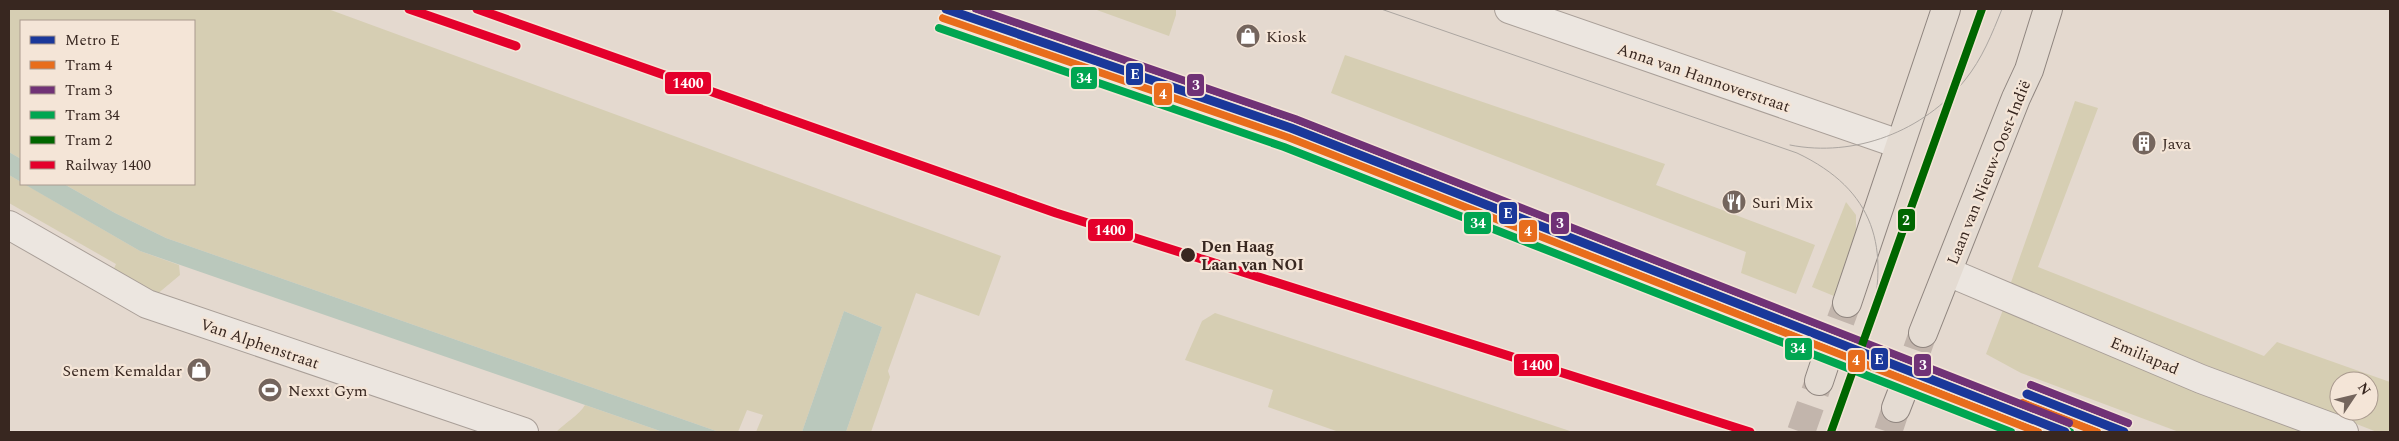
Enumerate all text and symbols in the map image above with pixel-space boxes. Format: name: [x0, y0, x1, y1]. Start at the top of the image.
legend: [20, 20, 195, 185]
shop icon: Kiosk: [1235, 23, 1261, 49]
place label: Kiosk: [1266, 25, 1307, 49]
text: Metro E: [65, 29, 120, 52]
street label: Anna van Hannoverstraat: [1614, 37, 1794, 119]
text: Tram 4: [65, 54, 113, 77]
line badge: E: [1125, 62, 1144, 86]
text: E: [1130, 64, 1140, 85]
line badge: 34: [1070, 66, 1098, 90]
text: 34: [1076, 68, 1092, 89]
line badge: 1400: [664, 71, 712, 95]
text: 1400: [672, 73, 704, 94]
line badge: 3: [1186, 73, 1205, 97]
text: 3: [1192, 75, 1200, 96]
street label: Laan van Nieuw-Oost-Indië: [1941, 76, 2037, 268]
text: Tram 3: [65, 79, 113, 102]
line badge: 4: [1153, 82, 1173, 106]
text: 4: [1159, 84, 1167, 105]
text: Tram 34: [65, 104, 120, 127]
text: Tram 2: [65, 129, 112, 152]
building icon: Java: [2131, 130, 2157, 156]
place label: Java: [2162, 132, 2191, 156]
text: Railway 1400: [65, 154, 151, 177]
restaurant icon: Suri Mix: [1721, 189, 1747, 215]
place label: Suri Mix: [1752, 191, 1813, 215]
line badge: E: [1498, 201, 1518, 225]
text: E: [1503, 203, 1513, 224]
line badge: 2: [1897, 208, 1916, 232]
text: 2: [1902, 210, 1910, 231]
line badge: 34: [1463, 211, 1492, 235]
line badge: 3: [1550, 211, 1570, 235]
text: 34: [1470, 213, 1486, 234]
text: 3: [1556, 213, 1564, 234]
line badge: 1400: [1087, 218, 1134, 242]
line badge: 4: [1518, 219, 1538, 243]
text: 1400: [1094, 220, 1126, 241]
text: 4: [1524, 221, 1532, 242]
place label: Den Haag Laan van NOI: [1201, 235, 1304, 277]
marker: Den Haag Laan van NOI: [1179, 246, 1197, 264]
street label: Van Alphenstraat: [197, 312, 323, 376]
street label: Emiliapad: [2107, 331, 2183, 381]
line badge: 34: [1784, 337, 1813, 361]
text: 34: [1790, 338, 1806, 359]
line badge: E: [1870, 347, 1889, 371]
line badge: 4: [1847, 349, 1866, 373]
text: E: [1874, 349, 1884, 370]
text: 4: [1852, 350, 1860, 371]
line badge: 1400: [1513, 353, 1560, 377]
line badge: 3: [1913, 353, 1932, 377]
text: 1400: [1521, 355, 1553, 376]
text: 3: [1919, 355, 1927, 376]
shop icon: Senem Kemaldar: [186, 357, 212, 383]
place label: Senem Kemaldar: [62, 359, 182, 383]
north arrow: [2329, 371, 2379, 421]
sports icon: Nexxt Gym: [257, 377, 283, 403]
text: N: [2352, 378, 2376, 400]
place label: Nexxt Gym: [288, 379, 368, 403]

